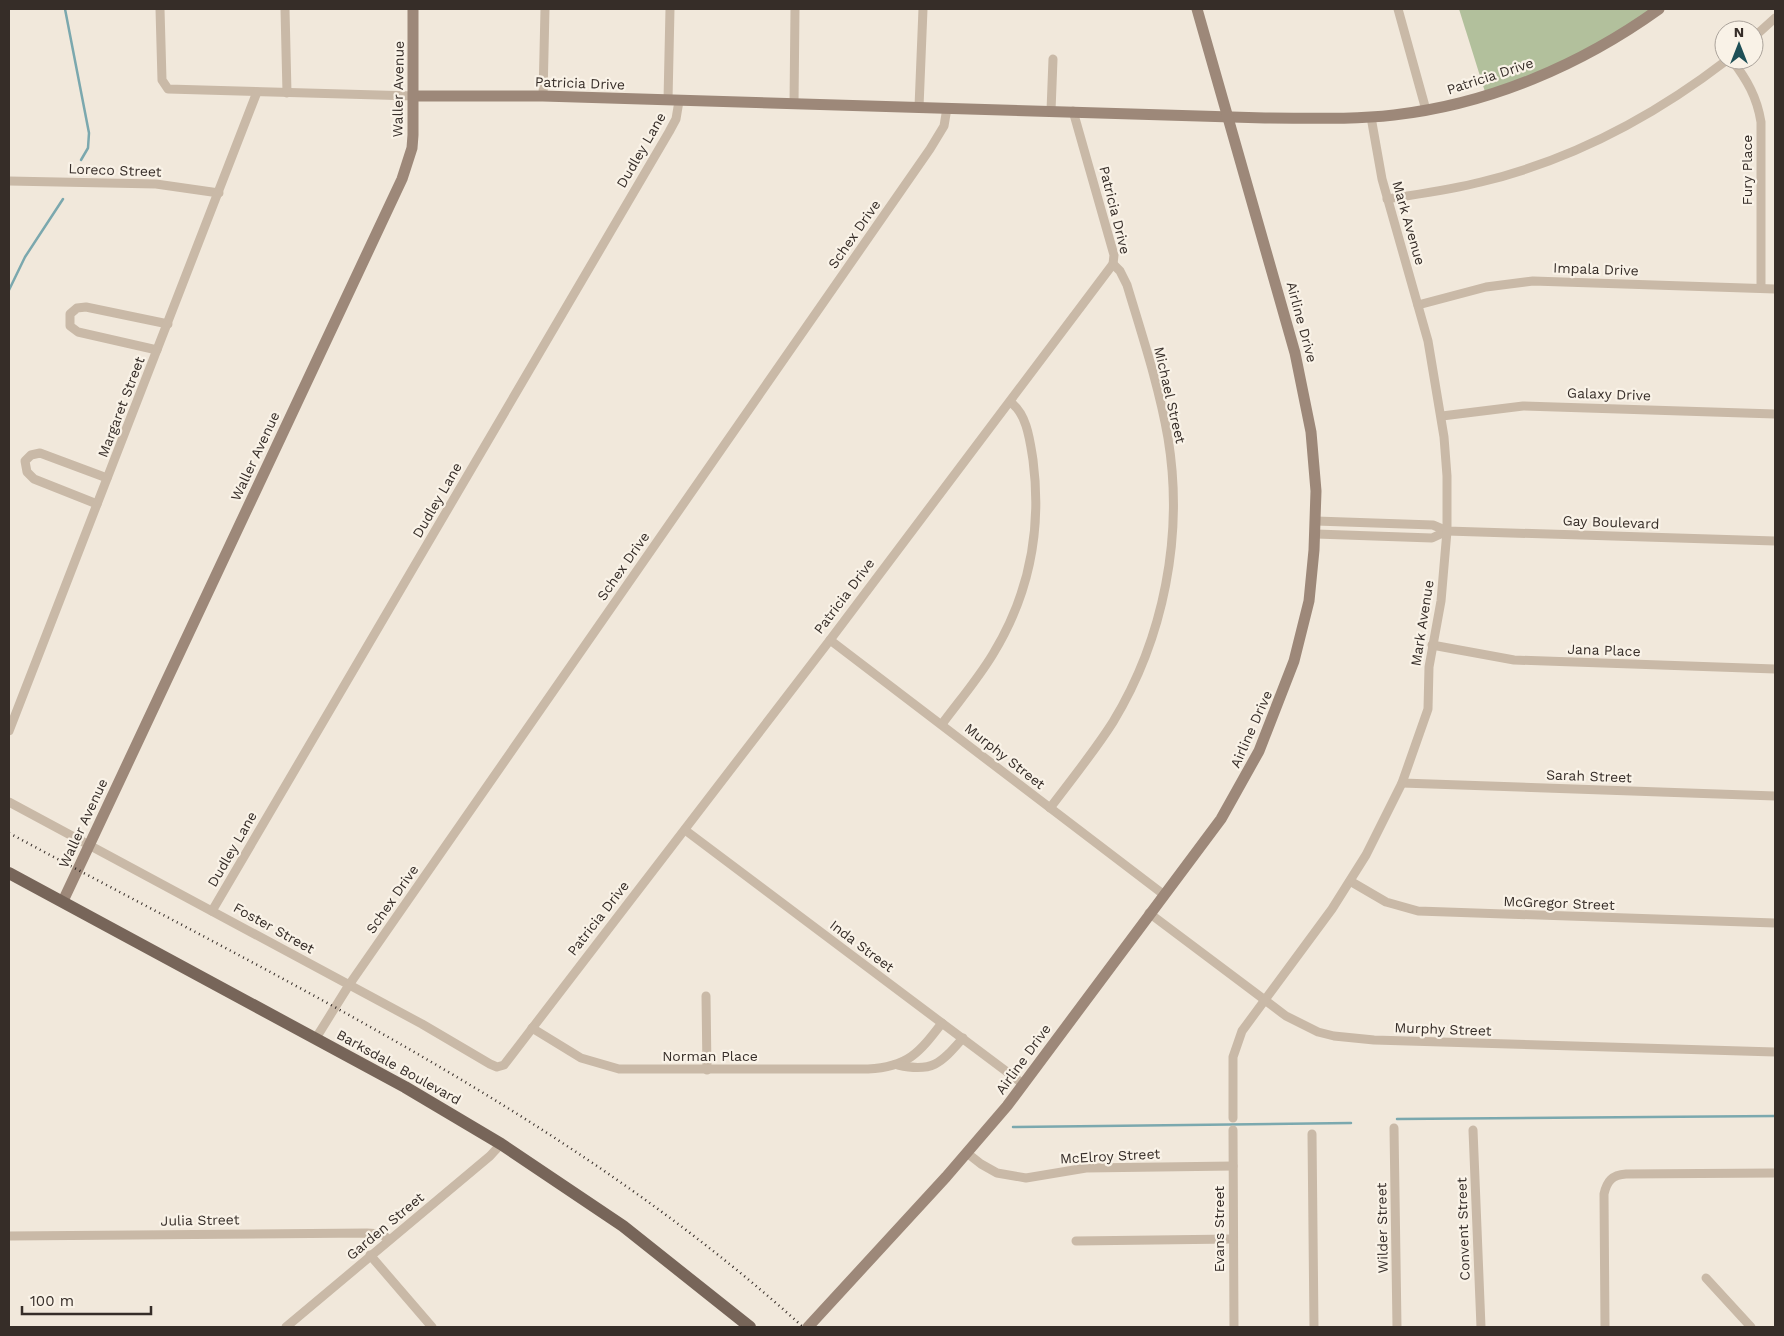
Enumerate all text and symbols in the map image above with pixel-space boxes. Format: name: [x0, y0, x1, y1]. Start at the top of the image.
north arrow: [1714, 20, 1764, 70]
text: N: [1734, 24, 1744, 40]
street label: Waller Avenue: [389, 41, 407, 137]
street label: Patricia Drive: [1445, 54, 1535, 98]
street label: Patricia Drive: [535, 73, 625, 93]
street label: Dudley Lane: [613, 110, 669, 190]
street label: Fury Place: [1739, 135, 1755, 205]
street label: Loreco Street: [68, 160, 162, 180]
street label: Patricia Drive: [1096, 164, 1134, 256]
street label: Mark Avenue: [1389, 179, 1429, 267]
street label: Schex Drive: [824, 197, 884, 271]
street label: Impala Drive: [1553, 260, 1639, 278]
street label: Airline Drive: [1284, 280, 1320, 364]
street label: Michael Street: [1151, 345, 1189, 445]
street label: Margaret Street: [94, 354, 148, 460]
street label: Galaxy Drive: [1567, 385, 1651, 403]
street label: Waller Avenue: [227, 409, 283, 503]
street label: Dudley Lane: [409, 460, 465, 540]
street label: Gay Boulevard: [1562, 512, 1660, 532]
street label: Schex Drive: [593, 529, 653, 603]
street label: Patricia Drive: [810, 555, 878, 637]
street label: Mark Avenue: [1407, 579, 1437, 667]
street label: Jana Place: [1567, 641, 1641, 659]
street label: Airline Drive: [1227, 688, 1275, 770]
street label: Murphy Street: [962, 720, 1048, 792]
street label: Sarah Street: [1546, 767, 1632, 785]
street label: Waller Avenue: [55, 776, 111, 870]
street label: Dudley Lane: [204, 809, 260, 889]
street label: Schex Drive: [362, 862, 422, 936]
street label: Patricia Drive: [564, 878, 632, 958]
street label: McGregor Street: [1503, 893, 1615, 913]
street label: Foster Street: [231, 899, 317, 957]
street label: Inda Street: [827, 917, 897, 975]
street label: Murphy Street: [1394, 1019, 1492, 1039]
street label: Airline Drive: [992, 1021, 1054, 1097]
street label: Barksdale Boulevard: [334, 1026, 464, 1108]
street label: Norman Place: [662, 1048, 758, 1064]
street label: McElroy Street: [1059, 1145, 1161, 1167]
street label: Convent Street: [1453, 1177, 1473, 1281]
street label: Wilder Street: [1373, 1182, 1391, 1273]
street label: Evans Street: [1211, 1186, 1227, 1272]
street label: Garden Street: [343, 1189, 427, 1263]
street label: Julia Street: [160, 1211, 240, 1229]
scale bar: [22, 1284, 151, 1316]
text: 100 m: [30, 1292, 74, 1310]

